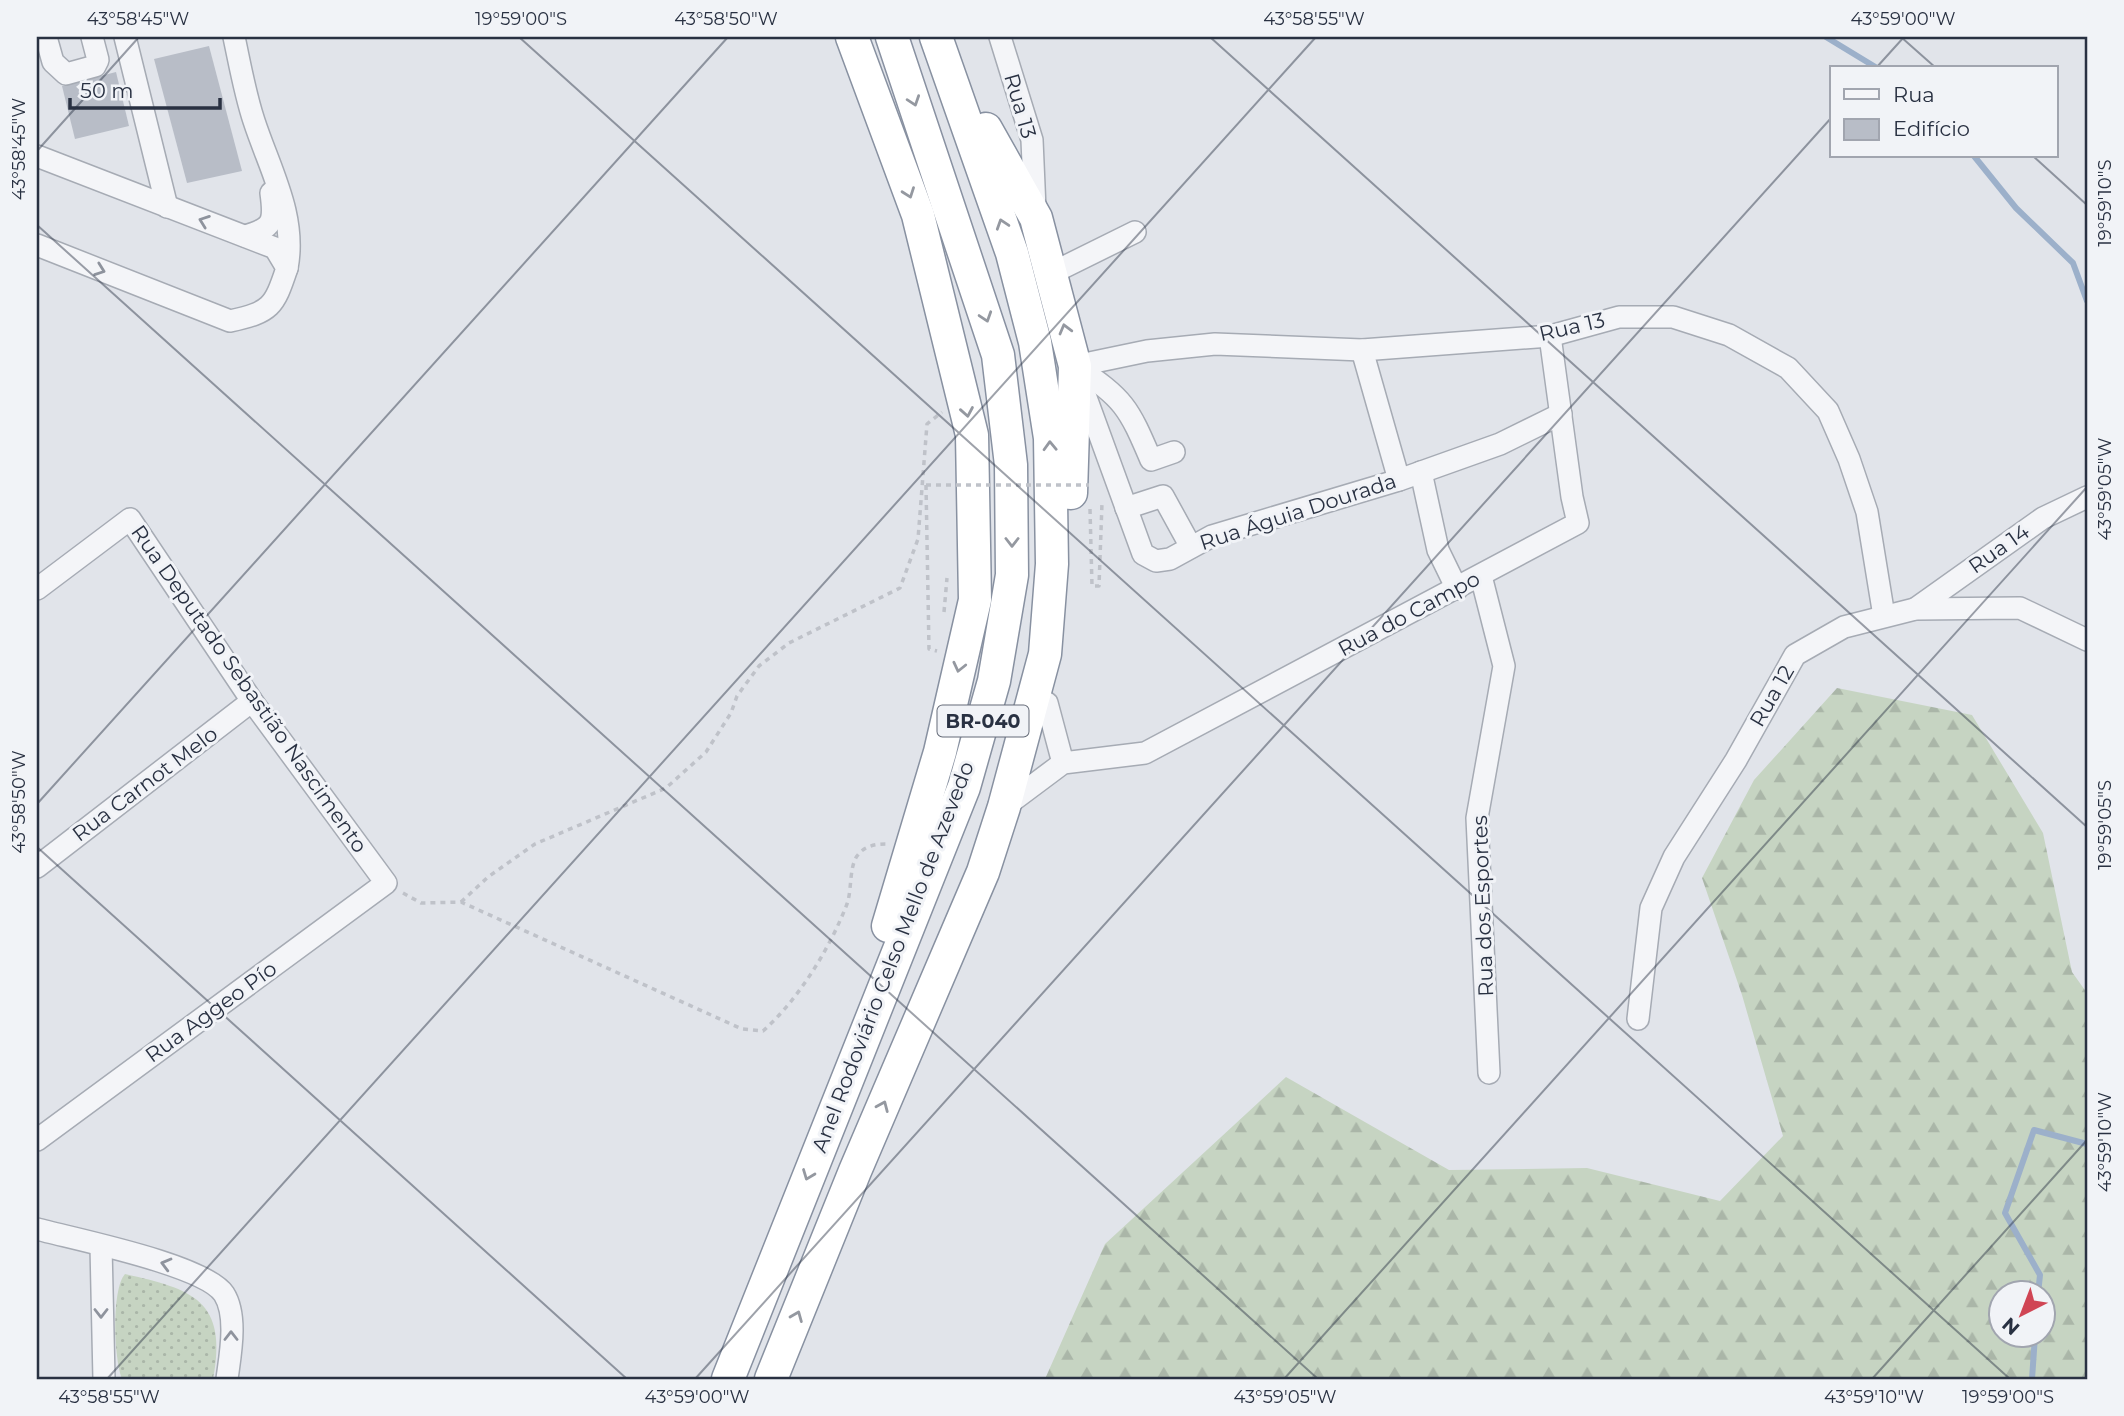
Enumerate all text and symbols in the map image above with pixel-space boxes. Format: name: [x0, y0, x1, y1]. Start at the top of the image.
text: 43°58'45"W: [87, 8, 189, 30]
text: 19°59'00"S: [475, 8, 567, 30]
text: 43°58'50"W: [674, 8, 778, 30]
text: 43°58'55"W: [1263, 8, 1365, 30]
text: 43°59'00"W: [1851, 8, 1955, 30]
scale bar: [70, 66, 220, 110]
legend: [1830, 66, 2058, 158]
street label: Rua 13: [999, 70, 1042, 141]
text: 50 m: [80, 78, 134, 103]
text: Rua: [1893, 82, 1935, 107]
one-way arrow: [906, 95, 920, 107]
text: 43°58'45"W: [8, 98, 30, 200]
text: Edifício: [1893, 116, 1970, 141]
text: 19°59'10"S: [2094, 159, 2116, 247]
one-way arrow: [901, 186, 915, 198]
one-way arrow: [198, 215, 210, 229]
one-way arrow: [996, 218, 1010, 231]
one-way arrow: [94, 262, 106, 276]
street label: Rua 13: [1537, 307, 1607, 346]
one-way arrow: [978, 311, 992, 323]
one-way arrow: [1059, 324, 1073, 336]
one-way arrow: [959, 406, 974, 418]
text: 43°59'05"W: [2094, 437, 2116, 541]
one-way arrow: [1042, 440, 1057, 451]
street label: Rua Águia Dourada: [1196, 468, 1399, 555]
street label: Rua 14: [1963, 519, 2034, 579]
street label: Rua Deputado Sebastião Nascimento: [126, 520, 373, 857]
one-way arrow: [1004, 537, 1020, 548]
street label: Rua do Campo: [1334, 566, 1484, 661]
one-way arrow: [953, 661, 968, 673]
street label: Rua 12: [1744, 661, 1799, 731]
road number: BR-040: [937, 706, 1028, 736]
street label: Rua Carnot Melo: [67, 721, 222, 846]
text: 43°58'50"W: [8, 750, 30, 854]
street label: Anel Rodoviário Celso Mello de Azevedo: [806, 758, 979, 1156]
text: 19°59'05"S: [2094, 780, 2116, 870]
street label: Rua dos Esportes: [1467, 815, 1498, 997]
street label: Rua Aggeo Pío: [140, 956, 281, 1068]
text: 43°59'10"W: [2094, 1092, 2116, 1192]
one-way arrow: [875, 1100, 889, 1113]
one-way arrow: [802, 1168, 816, 1180]
one-way arrow: [160, 1258, 172, 1272]
north arrow: [1988, 1280, 2058, 1350]
one-way arrow: [93, 1308, 109, 1319]
one-way arrow: [788, 1311, 802, 1323]
text: N: [1998, 1313, 2024, 1340]
one-way arrow: [223, 1330, 239, 1341]
text: 43°58'55"W: [58, 1386, 160, 1408]
text: 43°59'00"W: [645, 1386, 749, 1408]
text: 43°59'05"W: [1233, 1386, 1337, 1408]
text: 43°59'10"W: [1824, 1386, 1924, 1408]
text: 19°59'00"S: [1962, 1386, 2054, 1408]

